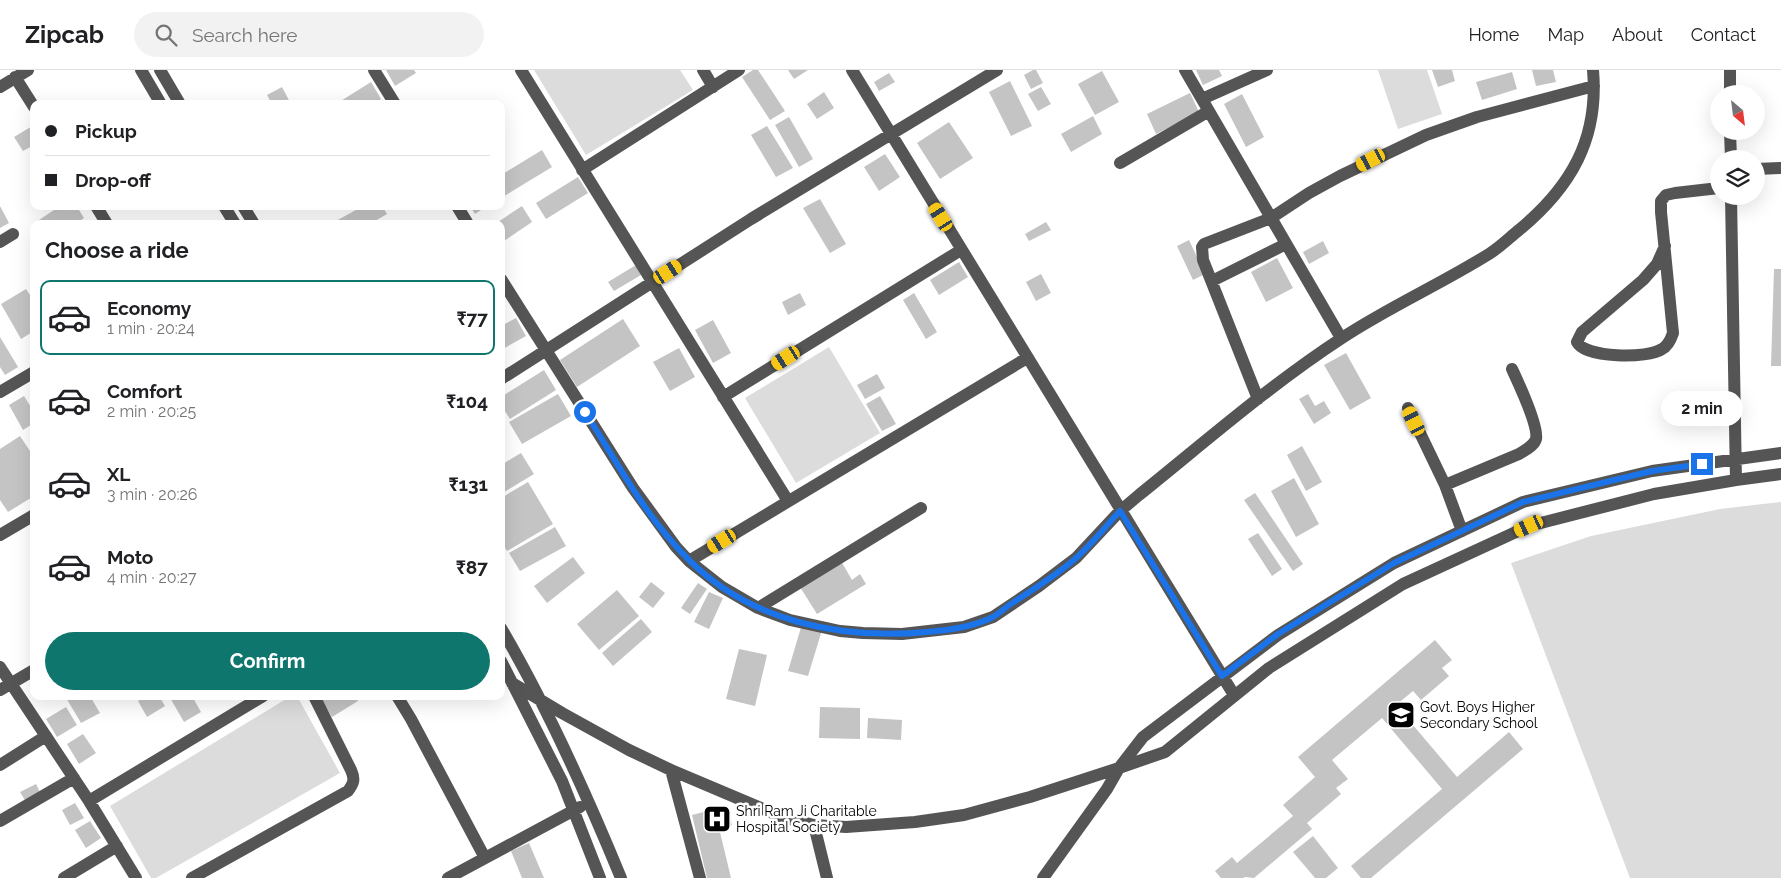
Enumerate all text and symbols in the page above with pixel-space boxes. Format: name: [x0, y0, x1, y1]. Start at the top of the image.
search box: [134, 12, 484, 57]
text: Zipcab: [25, 20, 104, 49]
icon: search: [152, 21, 180, 49]
text: Search here: [192, 24, 297, 46]
text: Home: [1468, 24, 1519, 45]
text: Map: [1547, 24, 1584, 45]
text: About: [1612, 24, 1663, 45]
text: Contact: [1691, 24, 1756, 45]
north arrow: [1710, 85, 1765, 140]
map controls: [1710, 85, 1765, 205]
text: Pickup: [75, 120, 137, 142]
car: [1354, 147, 1387, 173]
button: layers: [1710, 150, 1765, 205]
text: Drop-off: [75, 169, 151, 191]
car: [926, 200, 955, 234]
text: Choose a ride: [45, 237, 189, 263]
car: [651, 258, 684, 286]
icon: car: [47, 295, 92, 340]
text: Economy: [107, 297, 191, 319]
text: ₹77: [456, 307, 488, 329]
text: 1 min · 20:24: [107, 319, 195, 338]
car: [769, 344, 802, 372]
icon: car: [47, 378, 92, 423]
text: Comfort: [107, 380, 182, 402]
text: ₹104: [446, 390, 488, 412]
callout: 2 min: [1661, 392, 1743, 426]
text: 2 min: [1681, 399, 1723, 418]
route start: [574, 401, 596, 423]
text: 2 min · 20:25: [107, 402, 196, 421]
car: [1400, 404, 1427, 438]
route end: [1691, 453, 1713, 475]
icon: car: [47, 461, 92, 506]
text: XL: [107, 463, 130, 485]
text: ₹131: [448, 473, 488, 495]
text: 3 min · 20:26: [107, 485, 197, 504]
car: [1512, 513, 1545, 539]
car: [705, 527, 738, 555]
icon: car: [47, 544, 92, 589]
text: Moto: [107, 546, 153, 568]
text: ₹87: [456, 556, 488, 578]
text: 4 min · 20:27: [107, 568, 197, 587]
button: Confirm: [45, 632, 490, 690]
place label: Govt. Boys Higher Secondary School: [1420, 699, 1538, 731]
school or university icon: Govt. Boys Higher Secondary School: [1386, 700, 1416, 730]
place label: Shri Ram Ji Charitable Hospital Society: [736, 803, 877, 835]
hospital icon: Shri Ram Ji Charitable Hospital Society: [702, 804, 732, 834]

